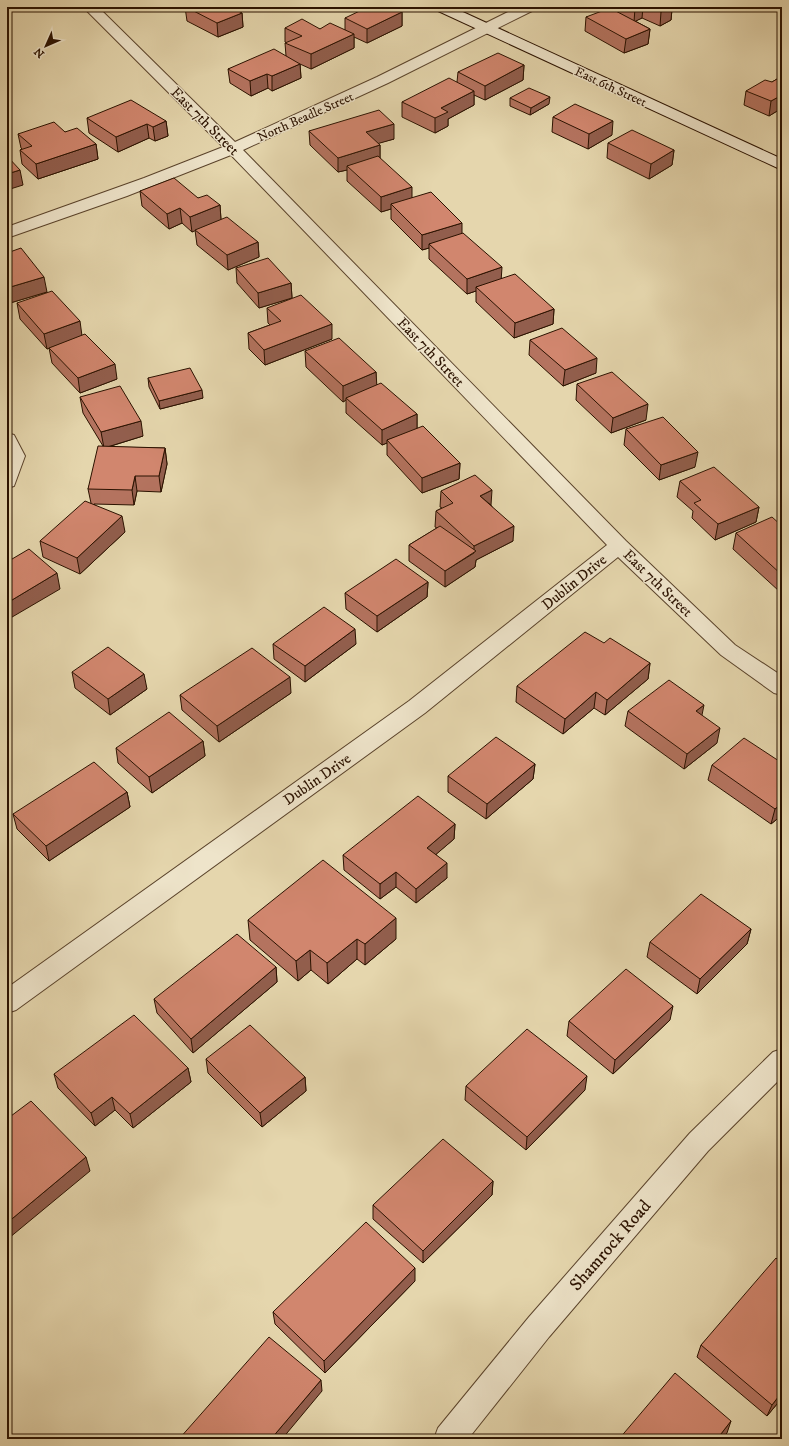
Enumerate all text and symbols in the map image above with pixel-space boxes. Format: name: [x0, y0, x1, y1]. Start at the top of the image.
north arrow: [26, 26, 66, 66]
text: N: [31, 44, 48, 61]
street label: East 6th Street: [572, 63, 649, 110]
street label: East 7th Street: [166, 83, 243, 160]
street label: North Beadle Street: [255, 89, 356, 145]
street label: East 7th Street: [393, 314, 469, 391]
street label: East 7th Street: [619, 546, 697, 621]
street label: Dublin Drive: [538, 550, 611, 614]
street label: Dublin Drive: [280, 749, 355, 810]
street label: Shamrock Road: [565, 1196, 656, 1296]

